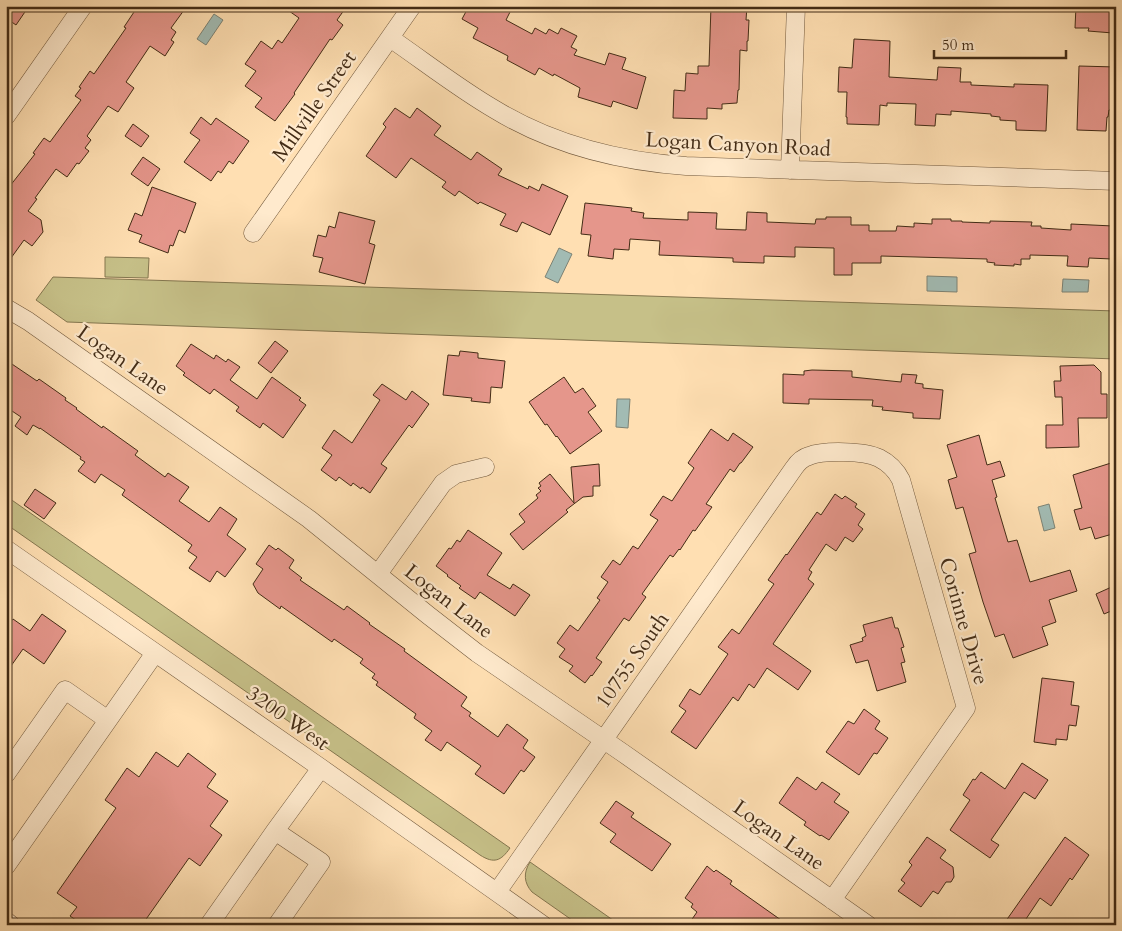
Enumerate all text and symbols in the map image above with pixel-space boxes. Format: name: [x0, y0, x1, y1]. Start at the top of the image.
scale bar: [934, 28, 1067, 60]
text: 50 m: [942, 35, 974, 55]
street label: Millville Street: [265, 45, 364, 168]
street label: Logan Canyon Road: [644, 125, 831, 164]
street label: Logan Lane: [71, 318, 174, 403]
street label: Corinne Drive: [932, 554, 995, 688]
street label: Logan Lane: [398, 557, 499, 645]
street label: 10755 South: [589, 606, 676, 714]
street label: 3200 West: [240, 679, 335, 758]
street label: Logan Lane: [727, 793, 830, 878]

